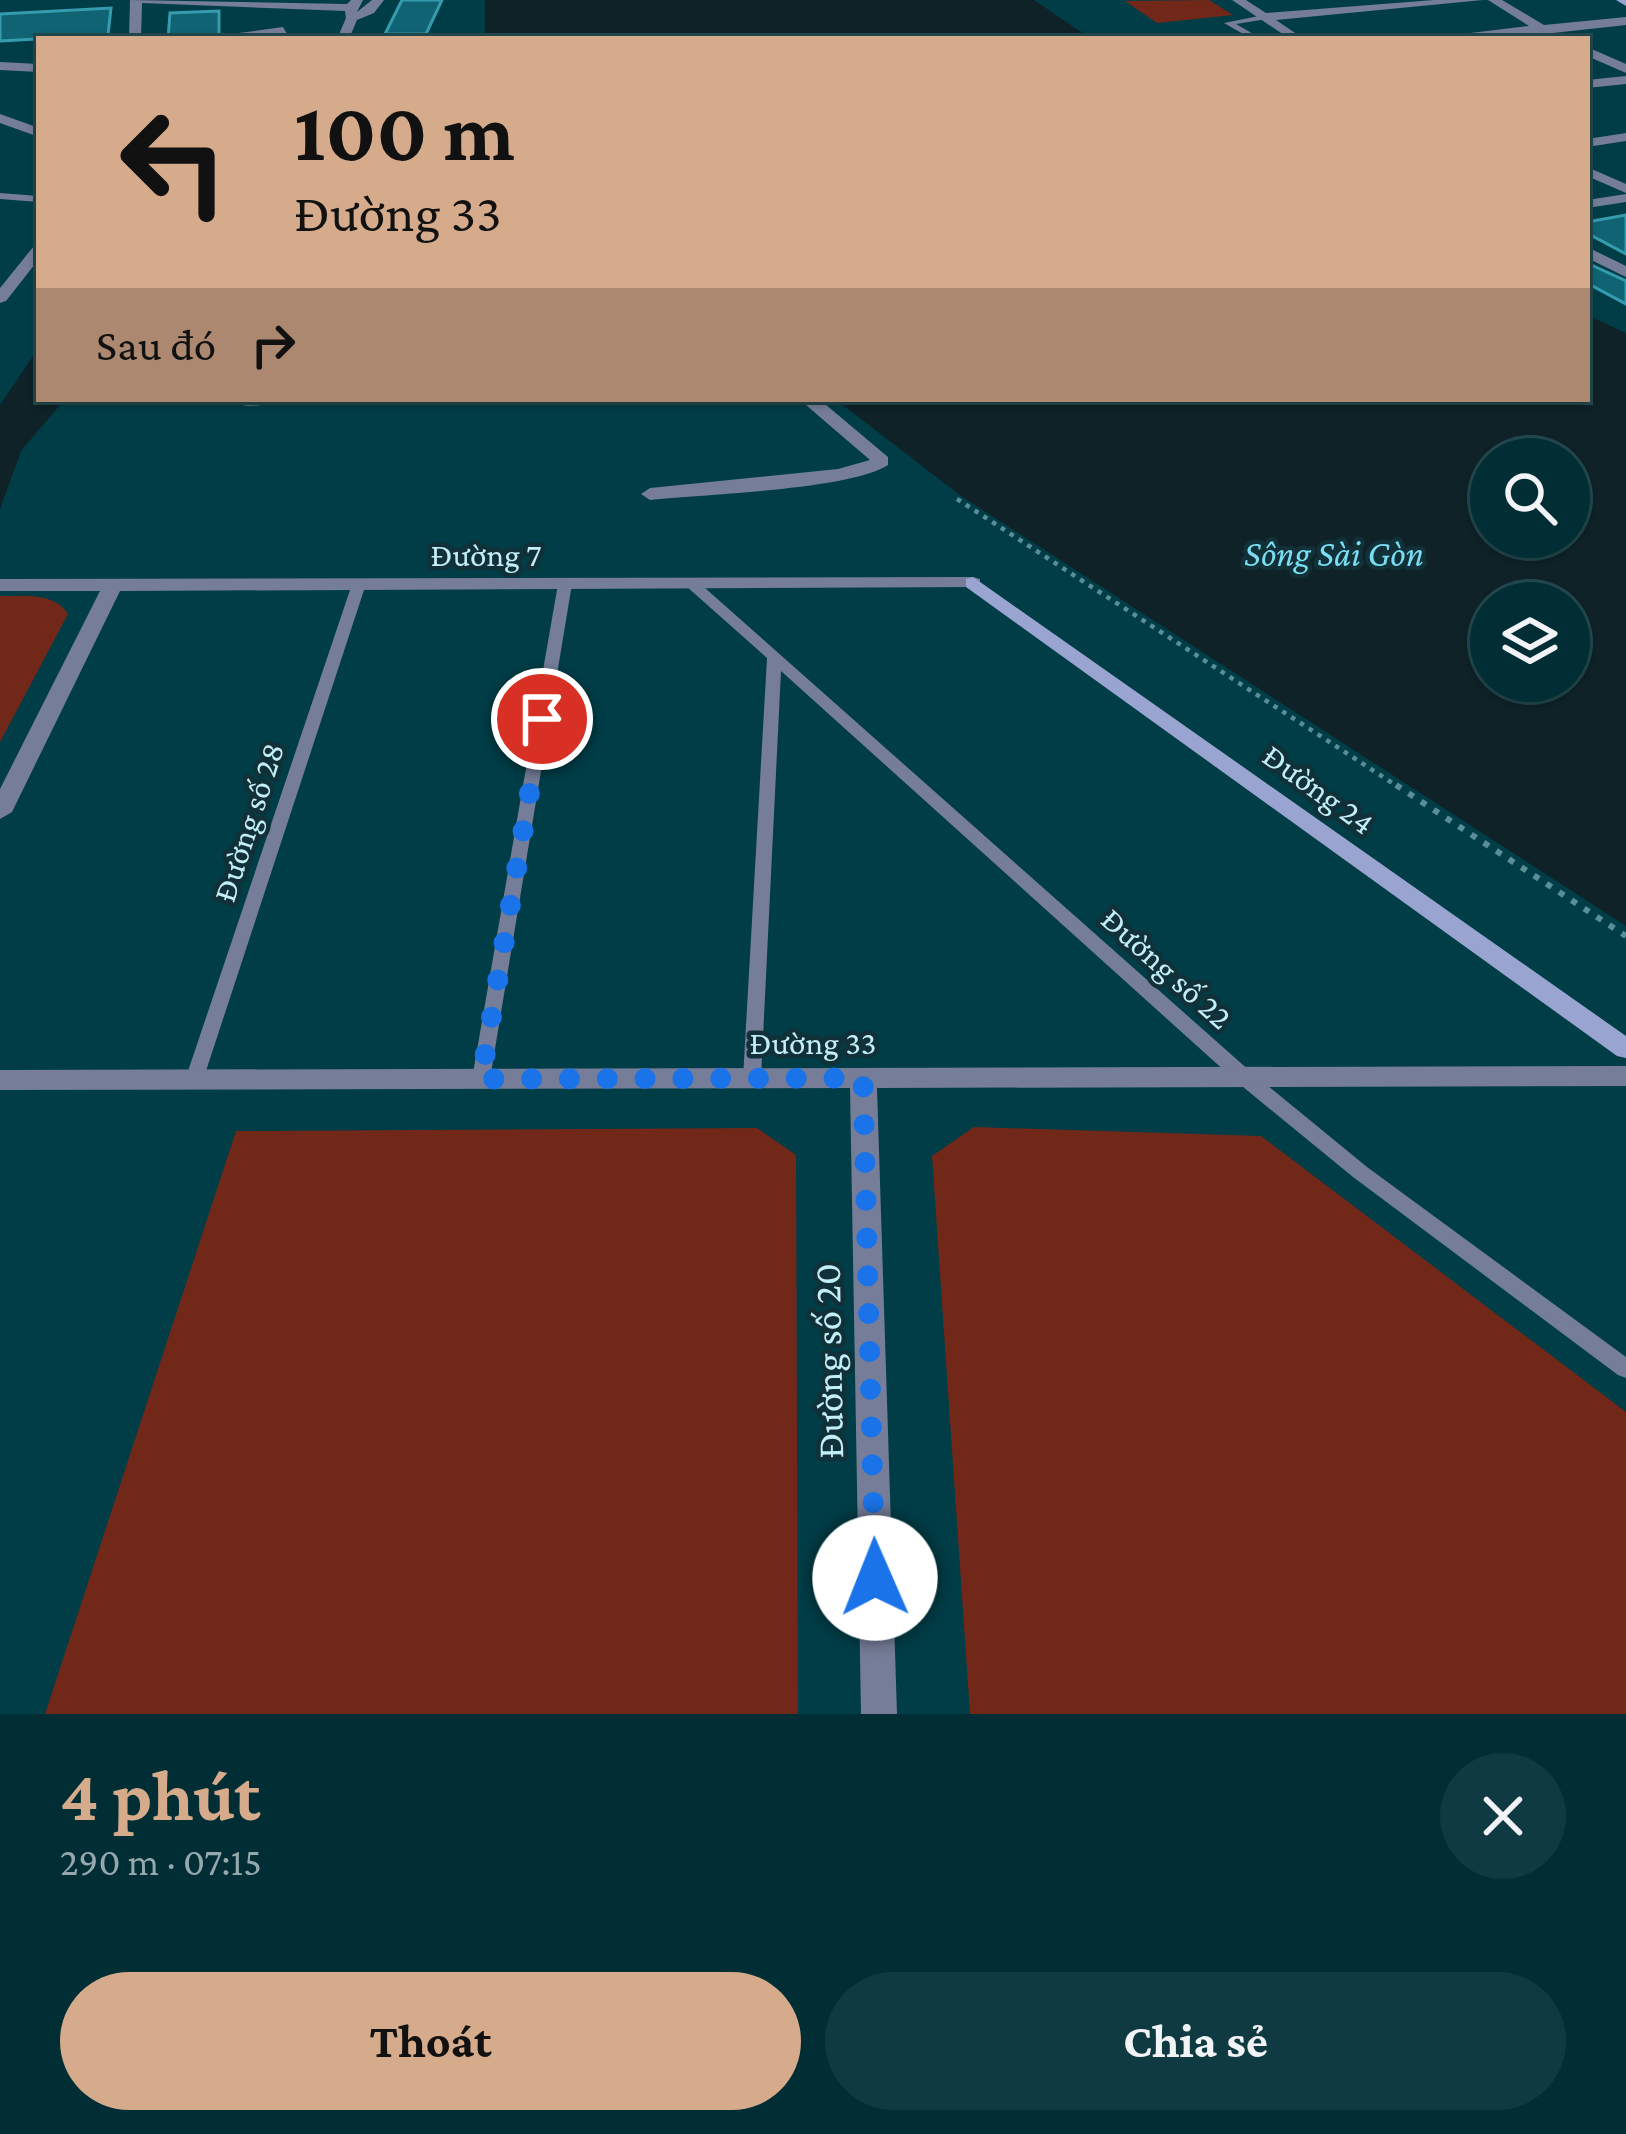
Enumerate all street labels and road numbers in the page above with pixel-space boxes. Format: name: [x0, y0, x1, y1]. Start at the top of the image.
street label: Đường 7: [431, 536, 541, 573]
street label: Đường 24: [1256, 736, 1382, 842]
street label: Đường số 28: [205, 738, 291, 906]
street label: Đường số 22: [1094, 900, 1240, 1036]
street label: Đường 33: [750, 1024, 876, 1061]
street label: Đường số 20: [805, 1263, 852, 1459]

